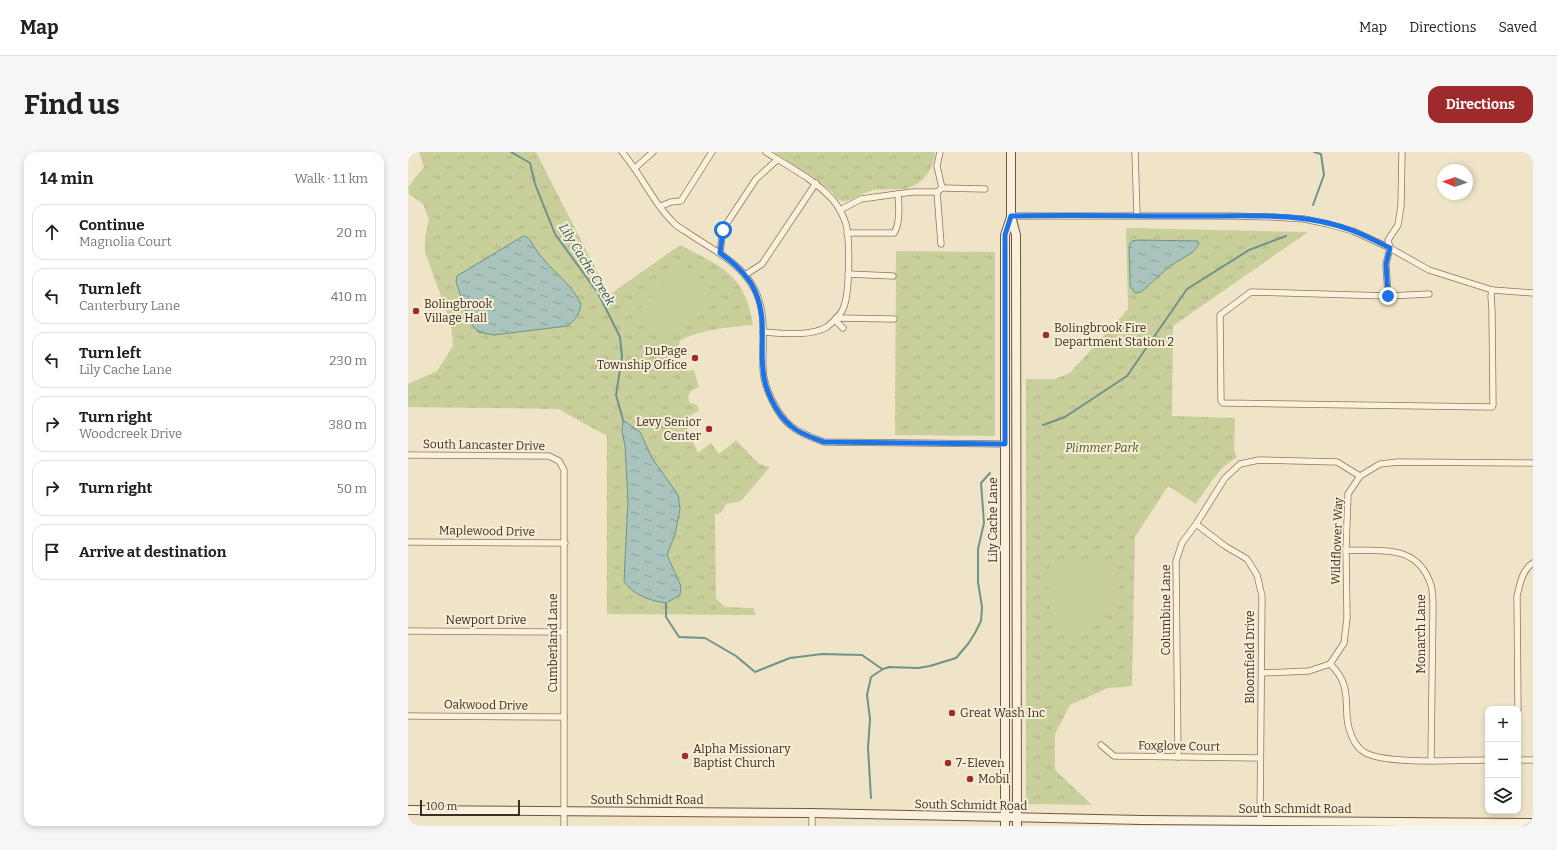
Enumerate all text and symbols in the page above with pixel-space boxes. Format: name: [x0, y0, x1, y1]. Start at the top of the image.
text: Map: [20, 16, 59, 39]
text: Map: [1359, 19, 1387, 36]
text: Directions: [1409, 19, 1477, 36]
text: Saved: [1499, 19, 1537, 36]
button: Directions: [1428, 86, 1533, 123]
text: Find us: [24, 88, 120, 121]
north arrow: [1437, 164, 1473, 200]
text: 14 min: [40, 168, 93, 189]
text: Walk · 1.1 km: [295, 171, 368, 186]
text: Continue: [79, 216, 145, 234]
water label: Lily Cache Creek: [556, 220, 619, 309]
icon: ahead: [41, 221, 63, 243]
route start: [714, 221, 732, 239]
text: 20 m: [337, 225, 367, 240]
text: Magnolia Court: [79, 234, 171, 249]
text: Turn left: [79, 280, 141, 298]
icon: left: [41, 285, 63, 307]
route end: [1379, 287, 1397, 305]
text: 410 m: [331, 289, 367, 304]
place label: Bolingbrook Village Hall: [424, 297, 492, 325]
text: Canterbury Lane: [79, 298, 180, 313]
marker: Bolingbrook Village Hall: [411, 306, 421, 316]
place label: Bolingbrook Fire Department Station 2: [1054, 321, 1174, 349]
marker: Bolingbrook Fire Department Station 2: [1041, 330, 1051, 340]
text: Turn left: [79, 344, 141, 362]
place label: DuPage Township Office: [597, 344, 687, 372]
icon: left: [41, 349, 63, 371]
text: 230 m: [329, 353, 367, 368]
marker: DuPage Township Office: [690, 353, 700, 363]
text: Lily Cache Lane: [79, 362, 172, 377]
text: Turn right: [79, 408, 152, 426]
icon: right: [41, 413, 63, 435]
place label: Levy Senior Center: [636, 415, 702, 443]
text: 380 m: [328, 417, 367, 432]
marker: Levy Senior Center: [704, 424, 714, 434]
text: Woodcreek Drive: [79, 426, 182, 441]
street label: South Lancaster Drive: [423, 437, 545, 453]
park label: Plimmer Park: [1065, 441, 1139, 455]
icon: right: [41, 477, 63, 499]
street label: Lily Cache Lane: [986, 477, 1000, 563]
text: Turn right: [79, 479, 152, 497]
text: 50 m: [337, 481, 367, 496]
street label: Wildflower Way: [1328, 496, 1346, 585]
street label: Maplewood Drive: [439, 523, 535, 539]
icon: arrive: [41, 541, 63, 563]
text: Arrive at destination: [79, 543, 226, 561]
street label: Columbine Lane: [1159, 565, 1173, 655]
street label: Cumberland Lane: [546, 593, 560, 693]
street label: Monarch Lane: [1414, 594, 1428, 674]
street label: Bloomfield Drive: [1243, 610, 1257, 704]
street label: Newport Drive: [446, 613, 526, 627]
street label: Oakwood Drive: [444, 697, 528, 713]
place label: Great Wash Inc: [960, 706, 1045, 720]
map controls: [1485, 706, 1521, 814]
button: +: [1485, 706, 1521, 742]
marker: Great Wash Inc: [947, 708, 957, 718]
street label: Foxglove Court: [1138, 738, 1221, 754]
place label: Alpha Missionary Baptist Church: [693, 742, 791, 770]
button: −: [1485, 742, 1521, 778]
marker: Alpha Missionary Baptist Church: [680, 751, 690, 761]
place label: 7-Eleven: [956, 756, 1005, 770]
marker: 7-Eleven: [943, 758, 953, 768]
place label: Mobil: [978, 772, 1010, 786]
marker: Mobil: [965, 774, 975, 784]
button: layers: [1485, 778, 1521, 814]
street label: South Schmidt Road: [590, 793, 704, 807]
street label: South Schmidt Road: [914, 797, 1028, 813]
scale bar: [420, 798, 520, 817]
text: 100 m: [426, 800, 457, 813]
street label: South Schmidt Road: [1238, 802, 1352, 816]

